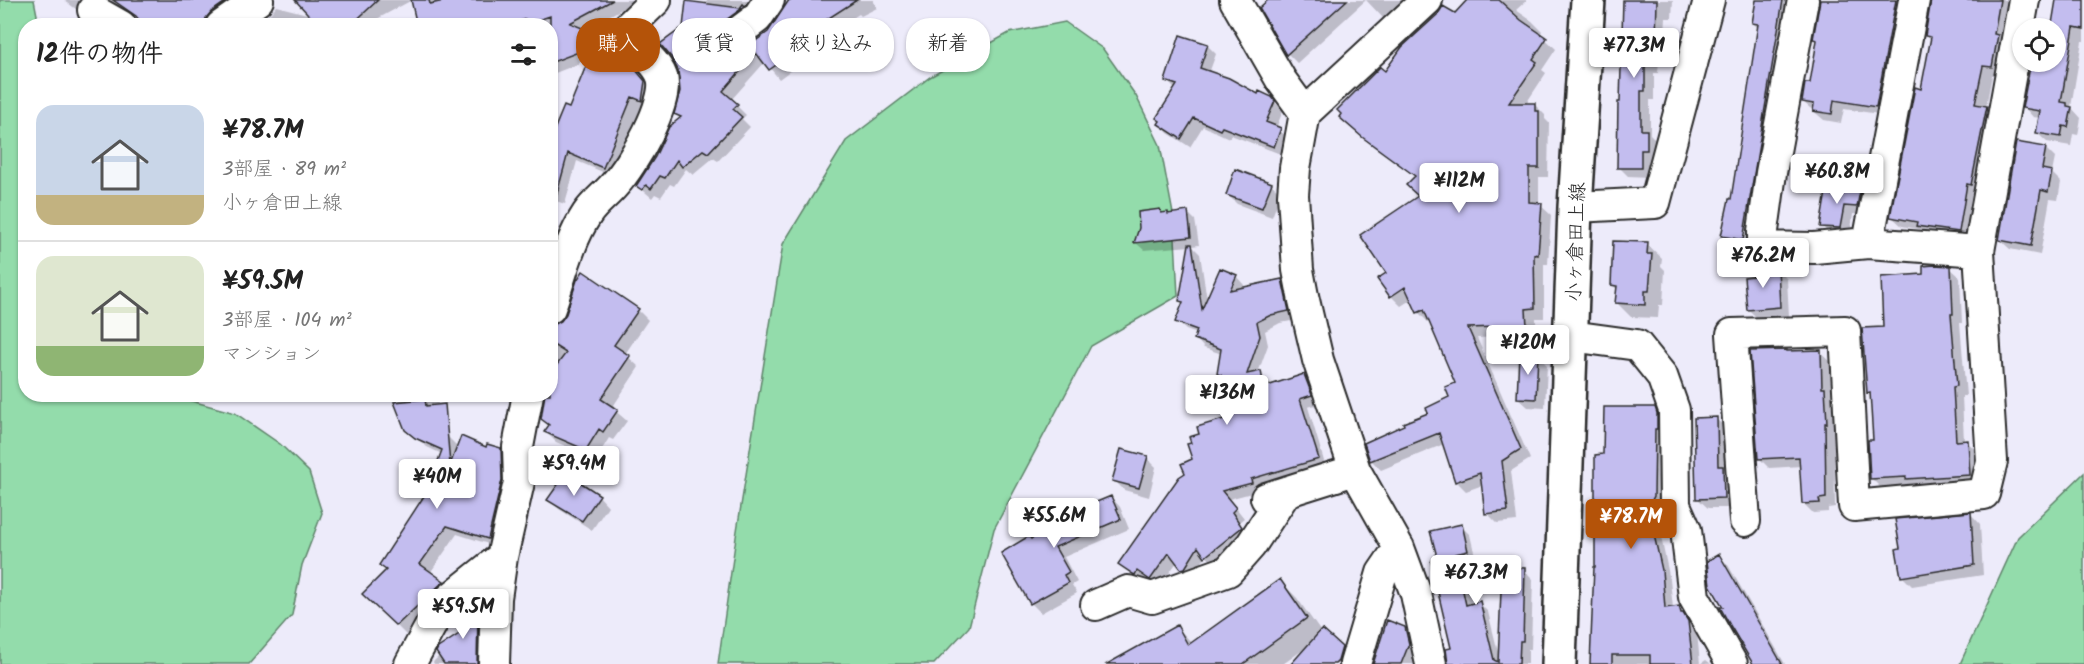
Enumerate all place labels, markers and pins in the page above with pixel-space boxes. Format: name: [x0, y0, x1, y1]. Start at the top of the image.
pin: ¥77.3M: [1585, 28, 1683, 79]
pin: ¥60.8M: [1788, 154, 1886, 205]
pin: ¥112M: [1417, 163, 1501, 214]
pin: ¥76.2M: [1714, 238, 1812, 289]
pin: ¥120M: [1486, 325, 1570, 376]
pin: ¥136M: [1185, 375, 1269, 426]
pin: ¥59.4M: [525, 446, 623, 497]
pin: ¥40M: [401, 459, 473, 510]
pin: ¥55.6M: [1005, 498, 1103, 549]
pin: ¥78.7M: [1582, 499, 1680, 550]
pin: ¥67.3M: [1427, 555, 1525, 606]
pin: ¥59.5M: [414, 589, 512, 640]

